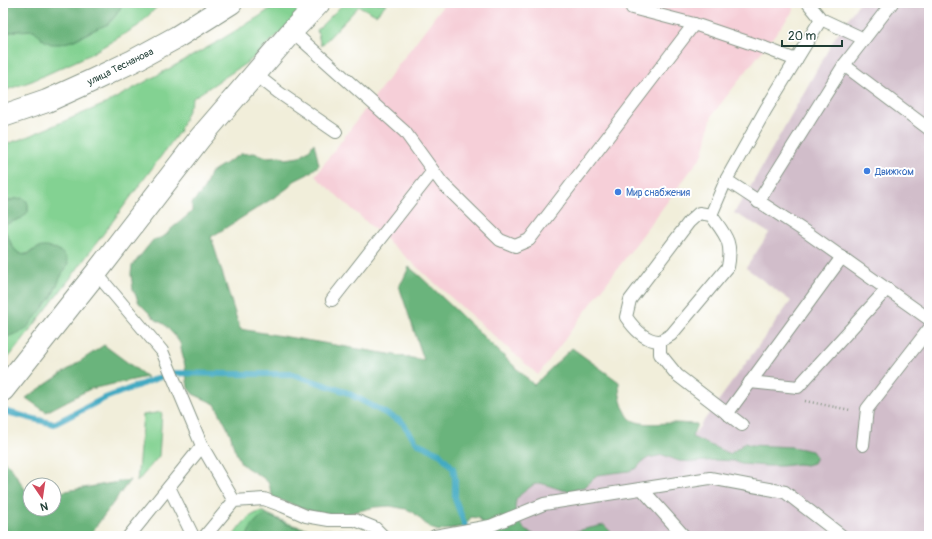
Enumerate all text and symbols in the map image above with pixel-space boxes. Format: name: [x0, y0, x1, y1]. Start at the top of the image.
scale bar: [782, 22, 842, 48]
text: 20 m: [788, 29, 817, 44]
street label: улица Теснанова: [84, 46, 156, 89]
marker: Движком: [862, 166, 872, 176]
place label: Движком: [874, 166, 914, 178]
marker: Мир снабжения: [613, 187, 623, 197]
place label: Мир снабжения: [626, 187, 690, 199]
north arrow: [22, 477, 62, 517]
text: N: [39, 499, 49, 514]

